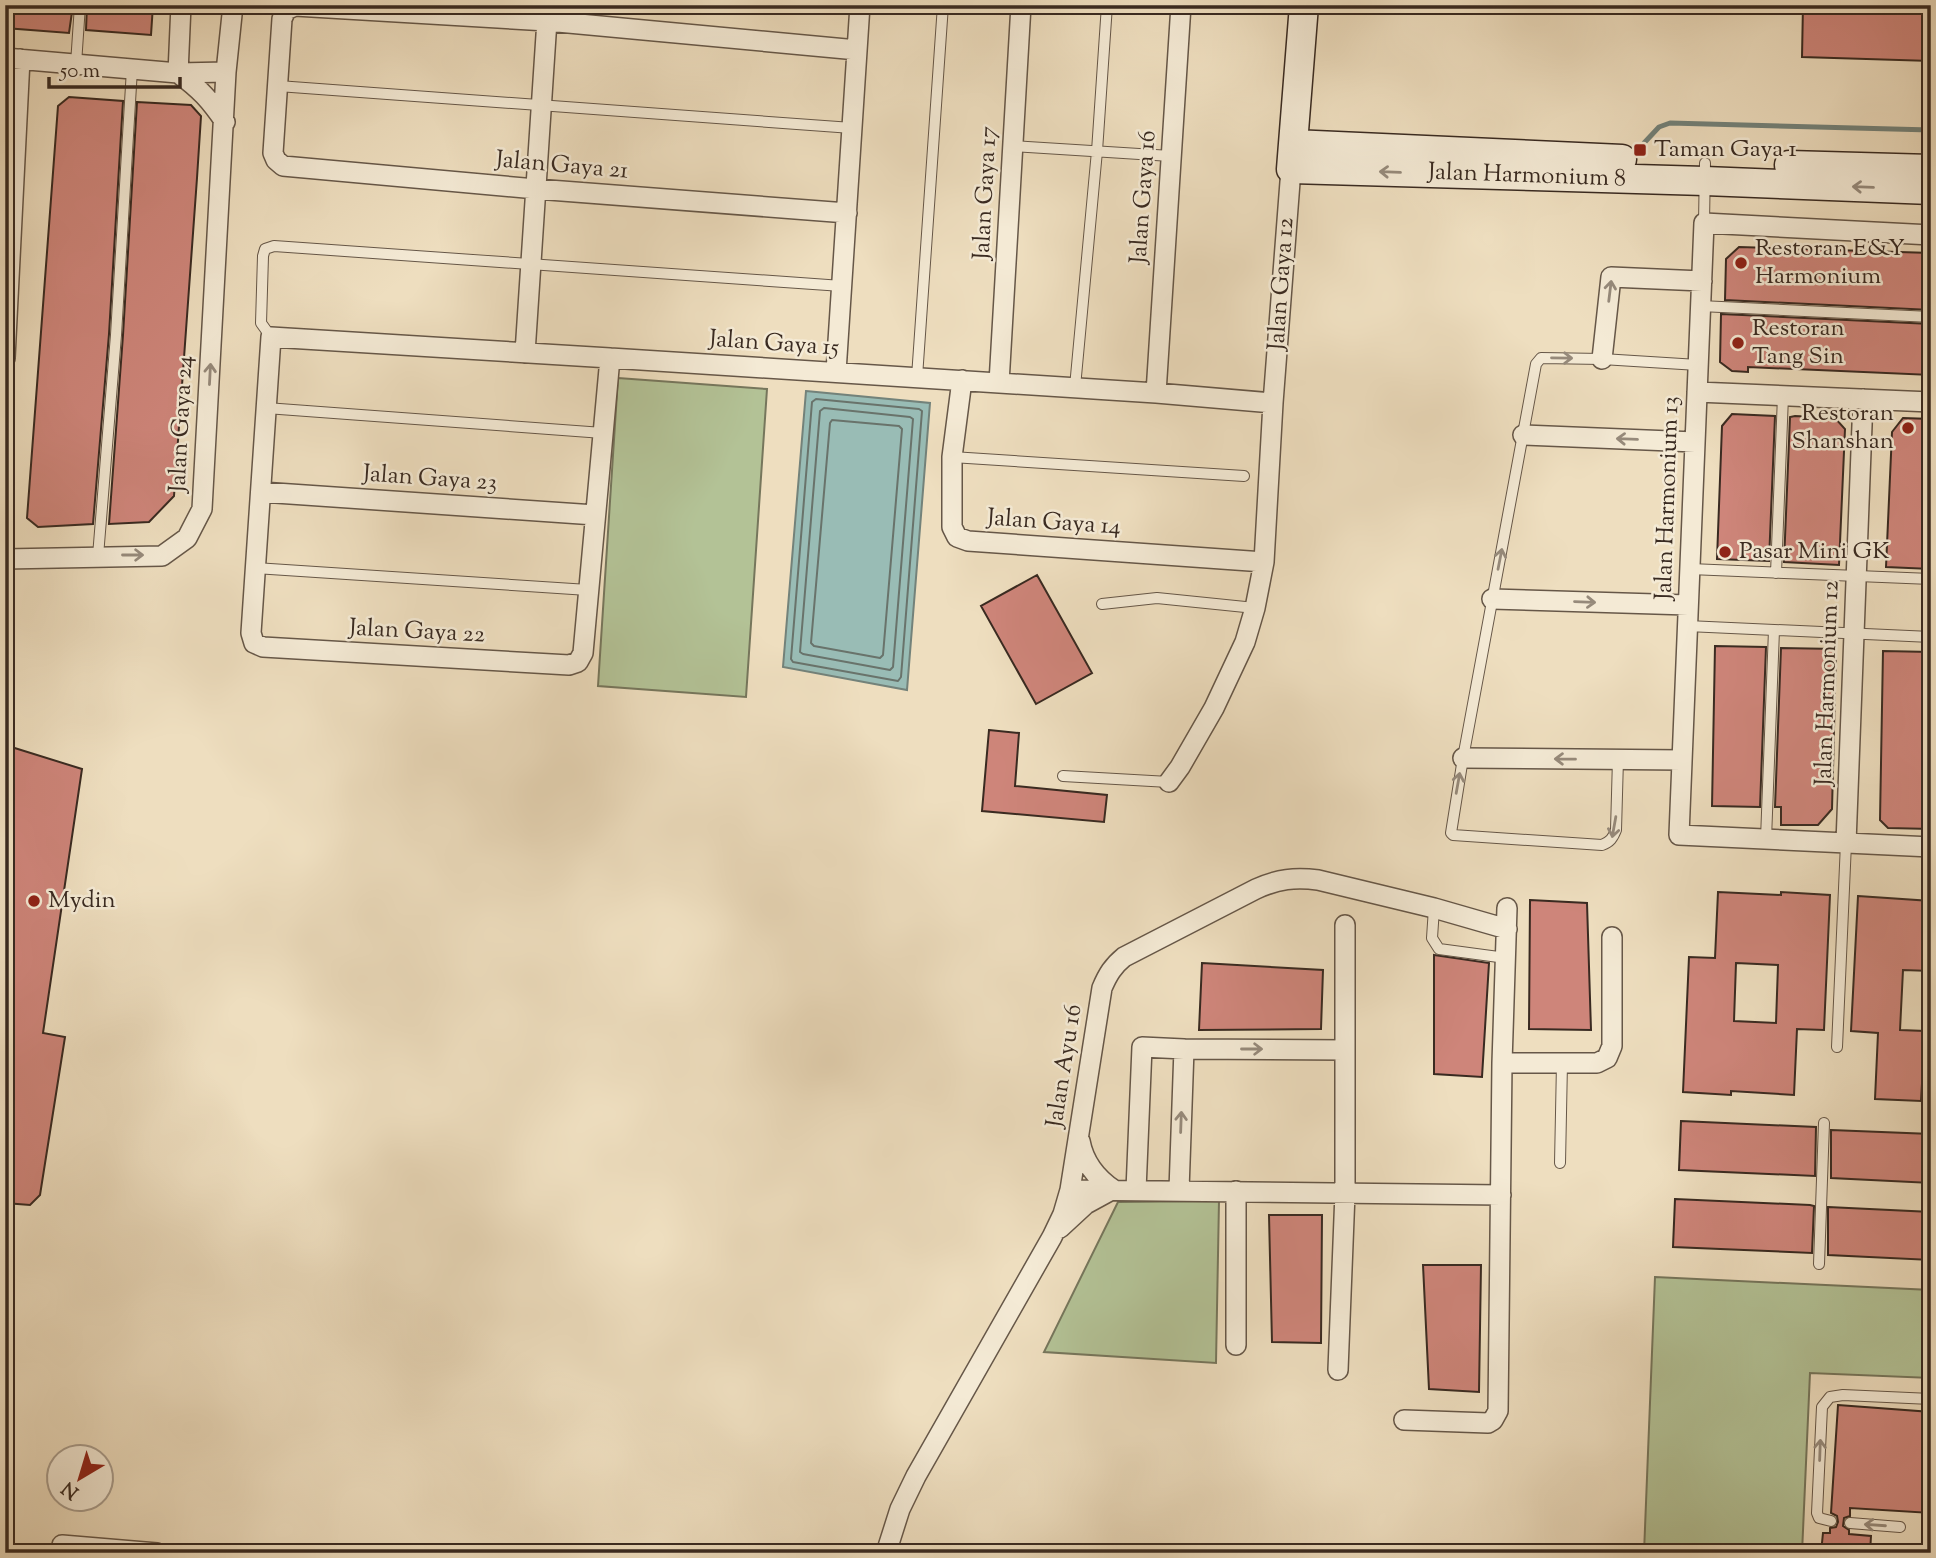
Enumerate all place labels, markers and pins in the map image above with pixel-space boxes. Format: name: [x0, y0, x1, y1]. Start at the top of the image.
place label: Taman Gaya 1: [1654, 133, 1797, 167]
marker: Taman Gaya 1: [1632, 142, 1648, 158]
place label: Restoran E&Y Harmonium: [1755, 232, 1905, 294]
marker: Restoran E&Y Harmonium: [1733, 255, 1749, 271]
place label: Restoran Tang Sin: [1752, 312, 1845, 374]
marker: Restoran Tang Sin: [1730, 335, 1746, 351]
place label: Restoran Shanshan: [1792, 397, 1894, 459]
marker: Restoran Shanshan: [1900, 420, 1916, 436]
place label: Pasar Mini GK: [1739, 535, 1890, 569]
marker: Pasar Mini GK: [1717, 544, 1733, 560]
place label: Mydin: [48, 884, 116, 918]
marker: Mydin: [26, 893, 42, 909]

